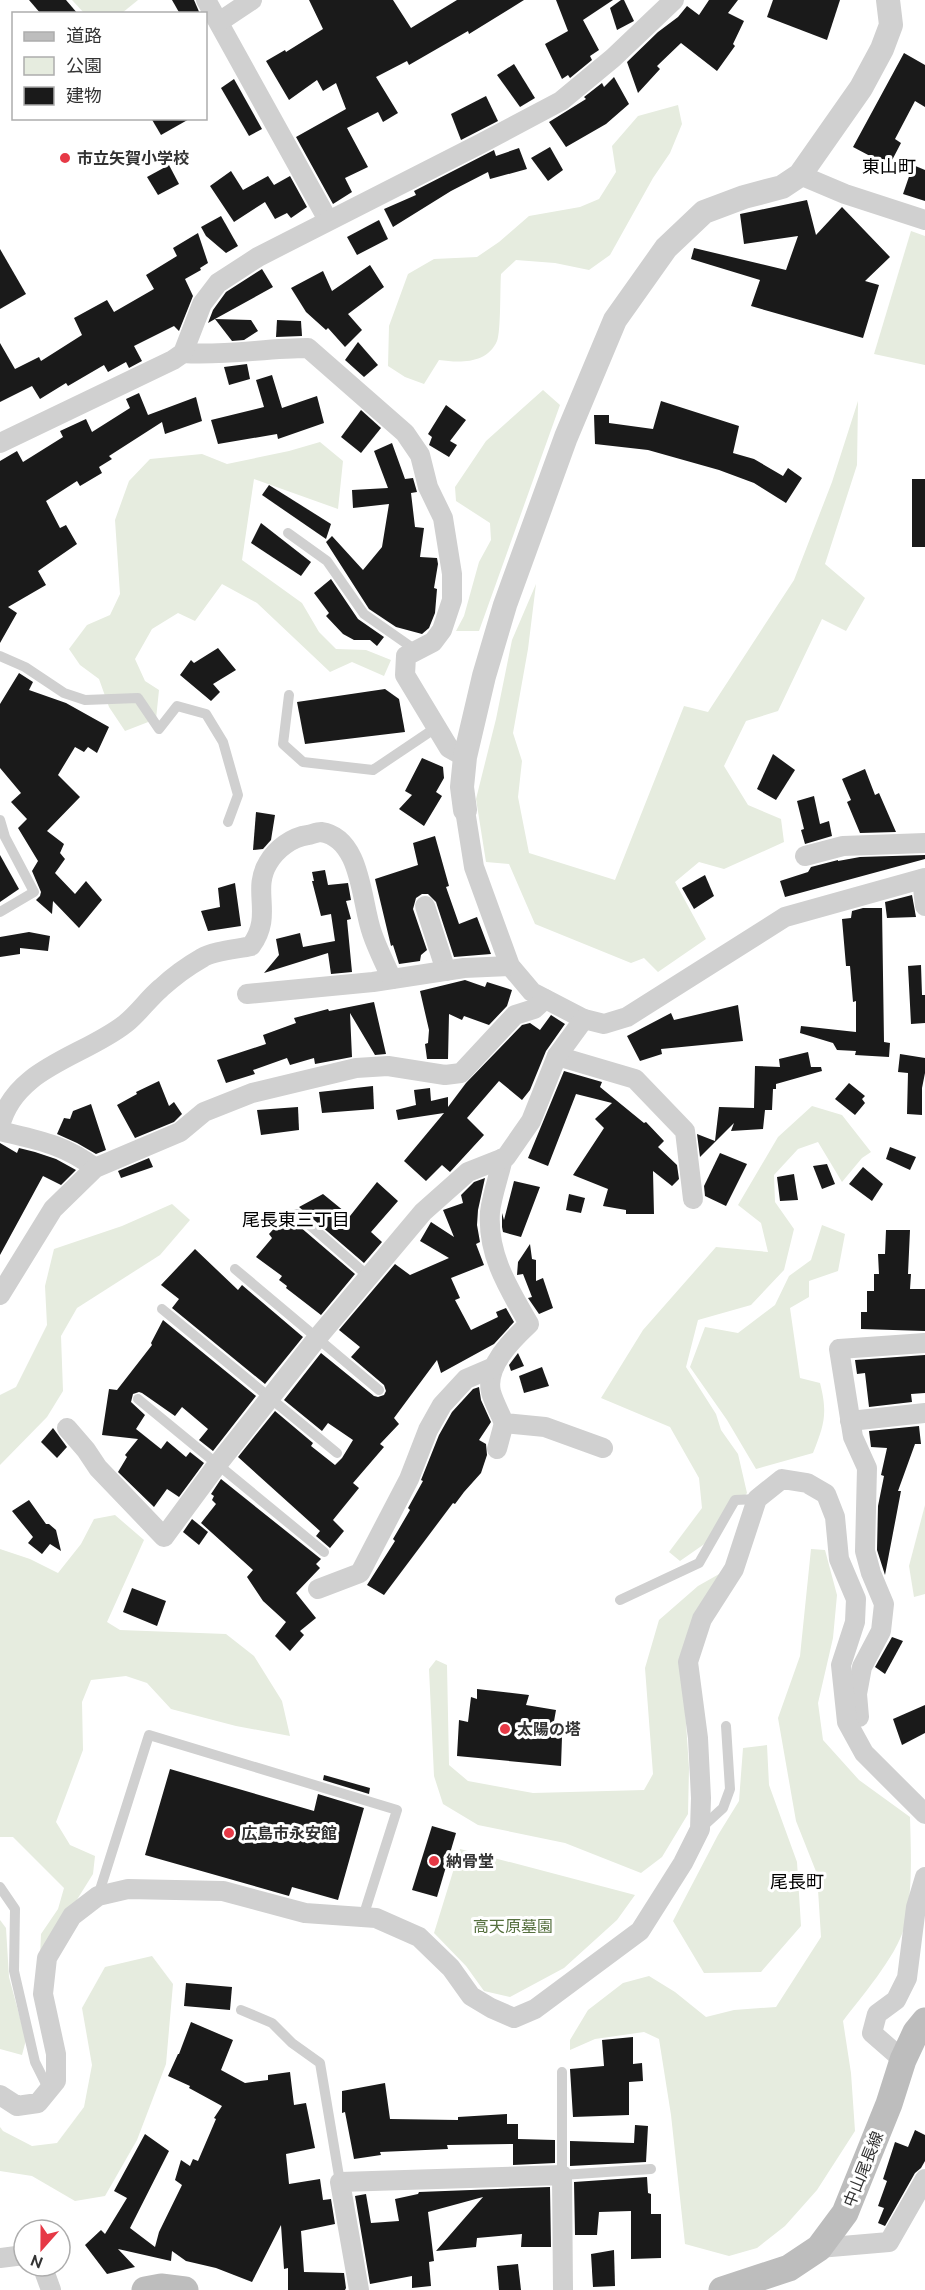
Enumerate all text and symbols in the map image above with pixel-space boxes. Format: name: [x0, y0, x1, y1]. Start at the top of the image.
legend: [12, 12, 207, 120]
text: 道路: [66, 25, 102, 45]
text: 公園: [66, 55, 102, 75]
text: 建物: [66, 85, 102, 105]
place label: 市立矢賀小学校: [77, 149, 189, 167]
marker: 市立矢賀小学校: [58, 151, 72, 165]
district label: 東山町: [862, 156, 916, 176]
district label: 尾長東三丁目: [242, 1209, 350, 1229]
place label: 太陽の塔: [517, 1720, 581, 1738]
marker: 太陽の塔: [498, 1722, 512, 1736]
place label: 広島市永安館: [241, 1824, 337, 1842]
marker: 広島市永安館: [222, 1826, 236, 1840]
place label: 納骨堂: [446, 1852, 494, 1870]
marker: 納骨堂: [427, 1854, 441, 1868]
district label: 尾長町: [770, 1871, 824, 1891]
park label: 高天原墓園: [473, 1917, 553, 1935]
street label: 中山尾長線: [840, 2129, 886, 2209]
north arrow: [12, 2218, 72, 2278]
text: N: [28, 2251, 45, 2273]

